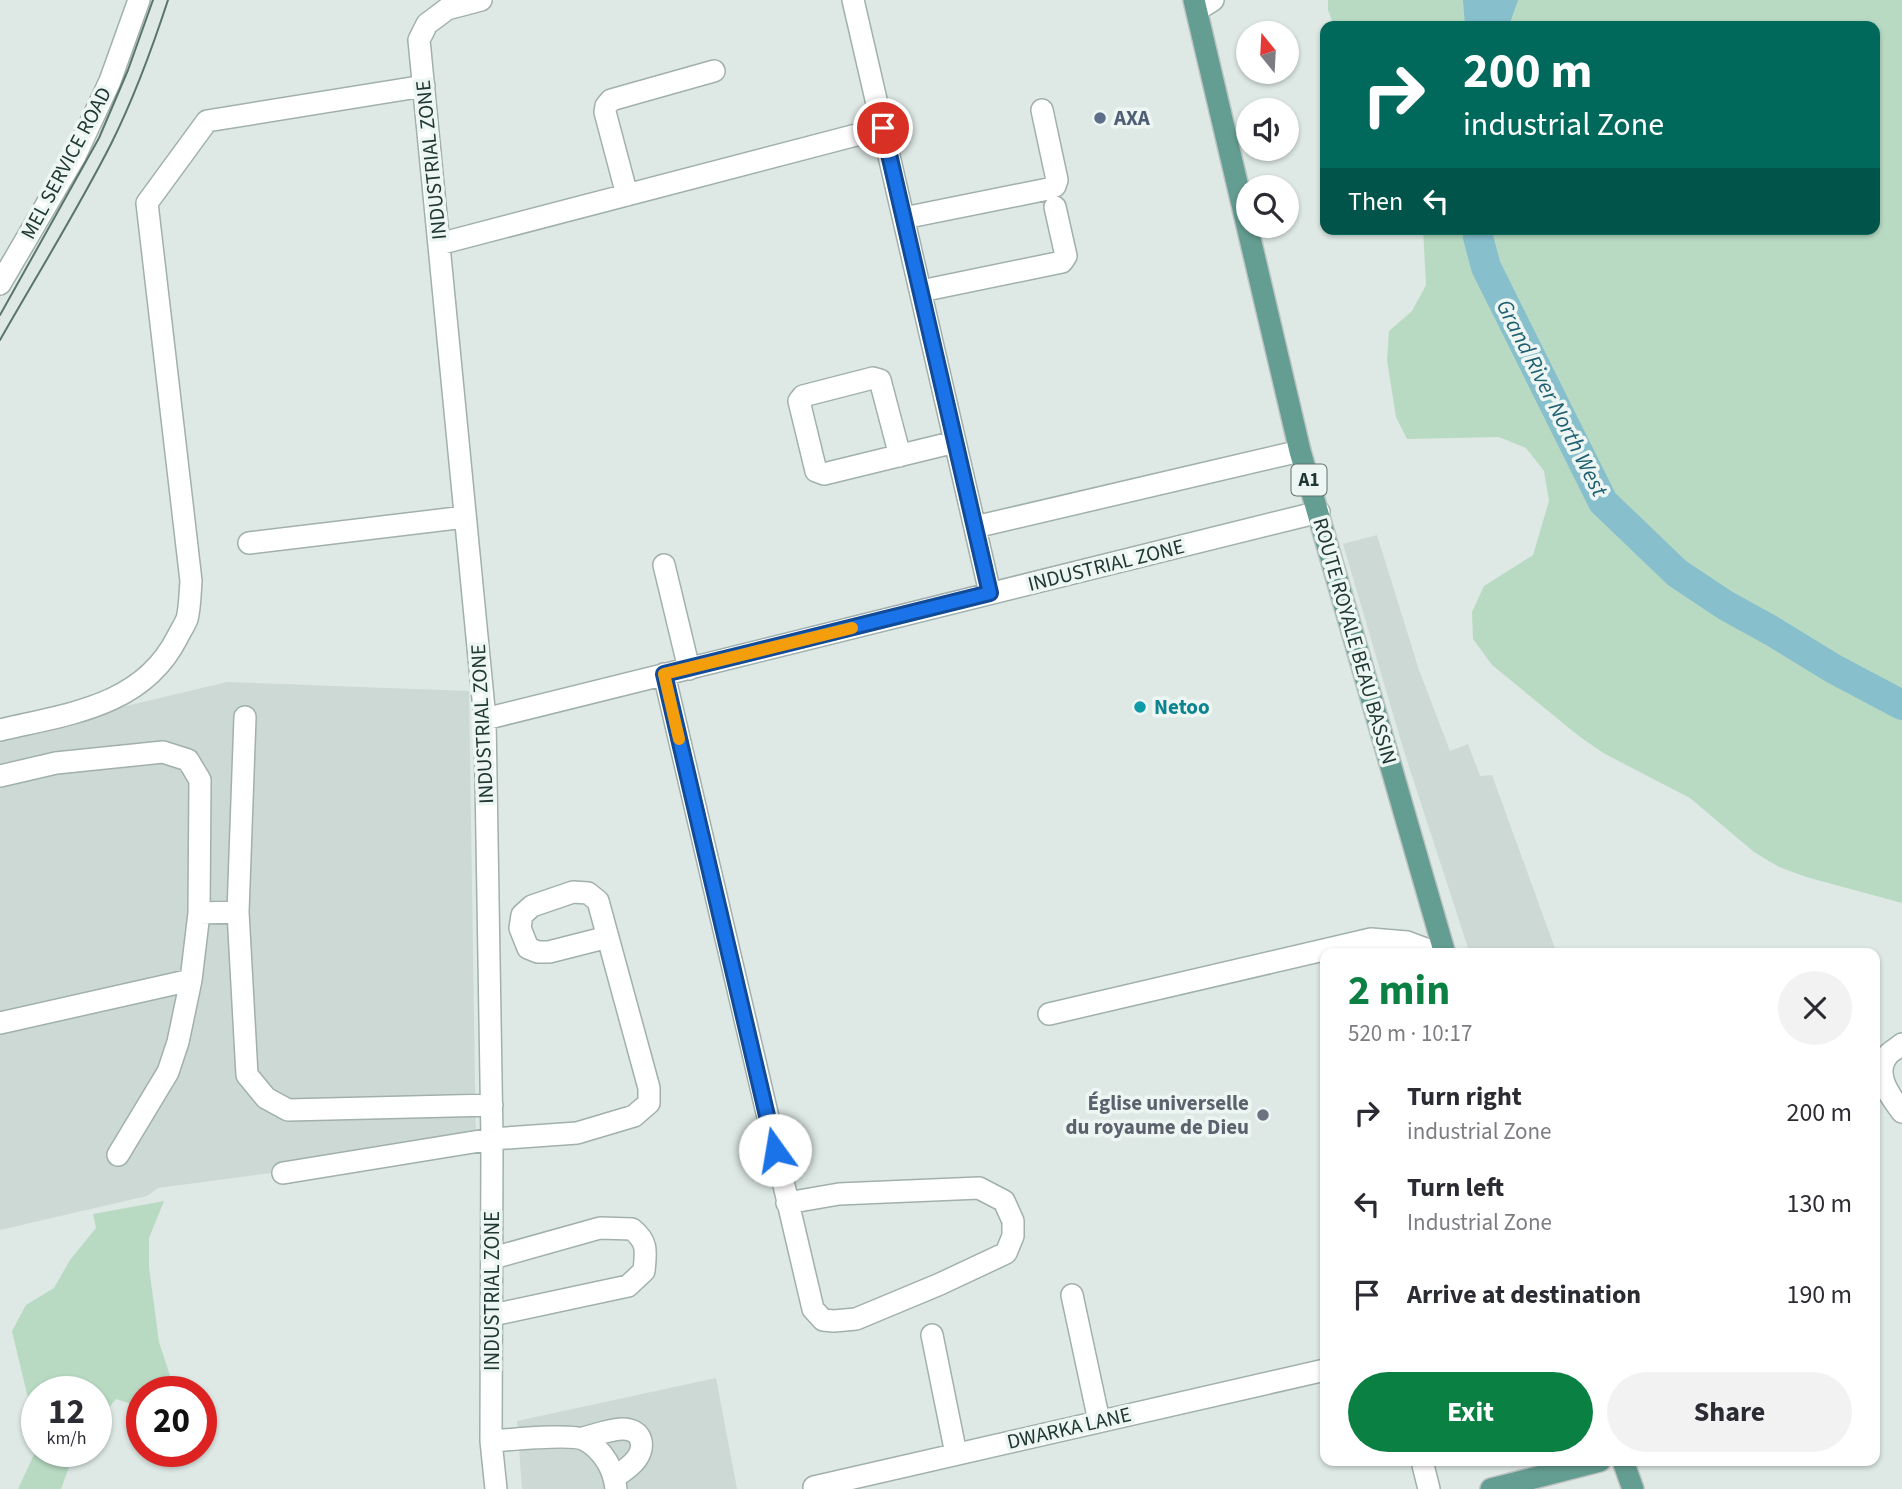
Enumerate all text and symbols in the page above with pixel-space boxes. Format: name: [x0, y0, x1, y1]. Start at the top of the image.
north arrow: [1236, 21, 1298, 84]
map controls: [1236, 21, 1299, 238]
text: 200 m: [1463, 37, 1592, 107]
icon: right: [1348, 49, 1439, 140]
street label: INDUSTRIAL ZONE: [408, 79, 454, 241]
street label: MEL SERVICE ROAD: [13, 81, 119, 245]
pin: [853, 98, 913, 158]
button: sound: [1236, 98, 1299, 161]
text: industrial Zone: [1463, 102, 1664, 148]
place label: AXA: [1113, 103, 1151, 133]
icon: arrive: [864, 109, 902, 147]
marker: AXA: [1092, 110, 1108, 126]
button: search: [1236, 175, 1299, 238]
icon: left: [1417, 182, 1455, 220]
text: Then: [1348, 183, 1403, 220]
water label: Grand River North West: [1488, 294, 1616, 503]
road number: A1: [1292, 464, 1326, 495]
street label: ROUTE ROYALE BEAU BASSIN: [1305, 514, 1405, 768]
street label: INDUSTRIAL ZONE: [1025, 531, 1187, 599]
street label: INDUSTRIAL ZONE: [463, 643, 501, 805]
place label: Netoo: [1154, 692, 1210, 722]
marker: Netoo: [1132, 699, 1148, 715]
text: 2 min: [1348, 961, 1450, 1021]
button: close: [1778, 971, 1852, 1045]
text: 520 m · 10:17: [1348, 1017, 1472, 1050]
text: Turn right: [1407, 1078, 1522, 1115]
place label: Église universelle du royaume de Dieu: [1066, 1088, 1249, 1142]
icon: right: [1348, 1094, 1386, 1132]
text: 200 m: [1786, 1094, 1852, 1131]
marker: Église universelle du royaume de Dieu: [1255, 1107, 1271, 1123]
position arrow: [738, 1113, 812, 1187]
text: industrial Zone: [1407, 1115, 1552, 1148]
text: Turn left: [1407, 1169, 1504, 1206]
icon: left: [1348, 1185, 1386, 1223]
text: 130 m: [1786, 1185, 1852, 1222]
text: Industrial Zone: [1407, 1206, 1552, 1239]
street label: INDUSTRIAL ZONE: [477, 1211, 507, 1371]
icon: arrive: [1348, 1276, 1386, 1314]
text: Arrive at destination: [1407, 1276, 1641, 1313]
text: 190 m: [1786, 1276, 1852, 1313]
button: Exit: [1348, 1372, 1593, 1452]
button: Share: [1607, 1372, 1852, 1452]
speed limit sign: 20: [126, 1376, 217, 1467]
text: 12: [48, 1387, 85, 1437]
street label: DWARKA LANE: [1004, 1399, 1134, 1457]
text: km/h: [47, 1426, 86, 1451]

